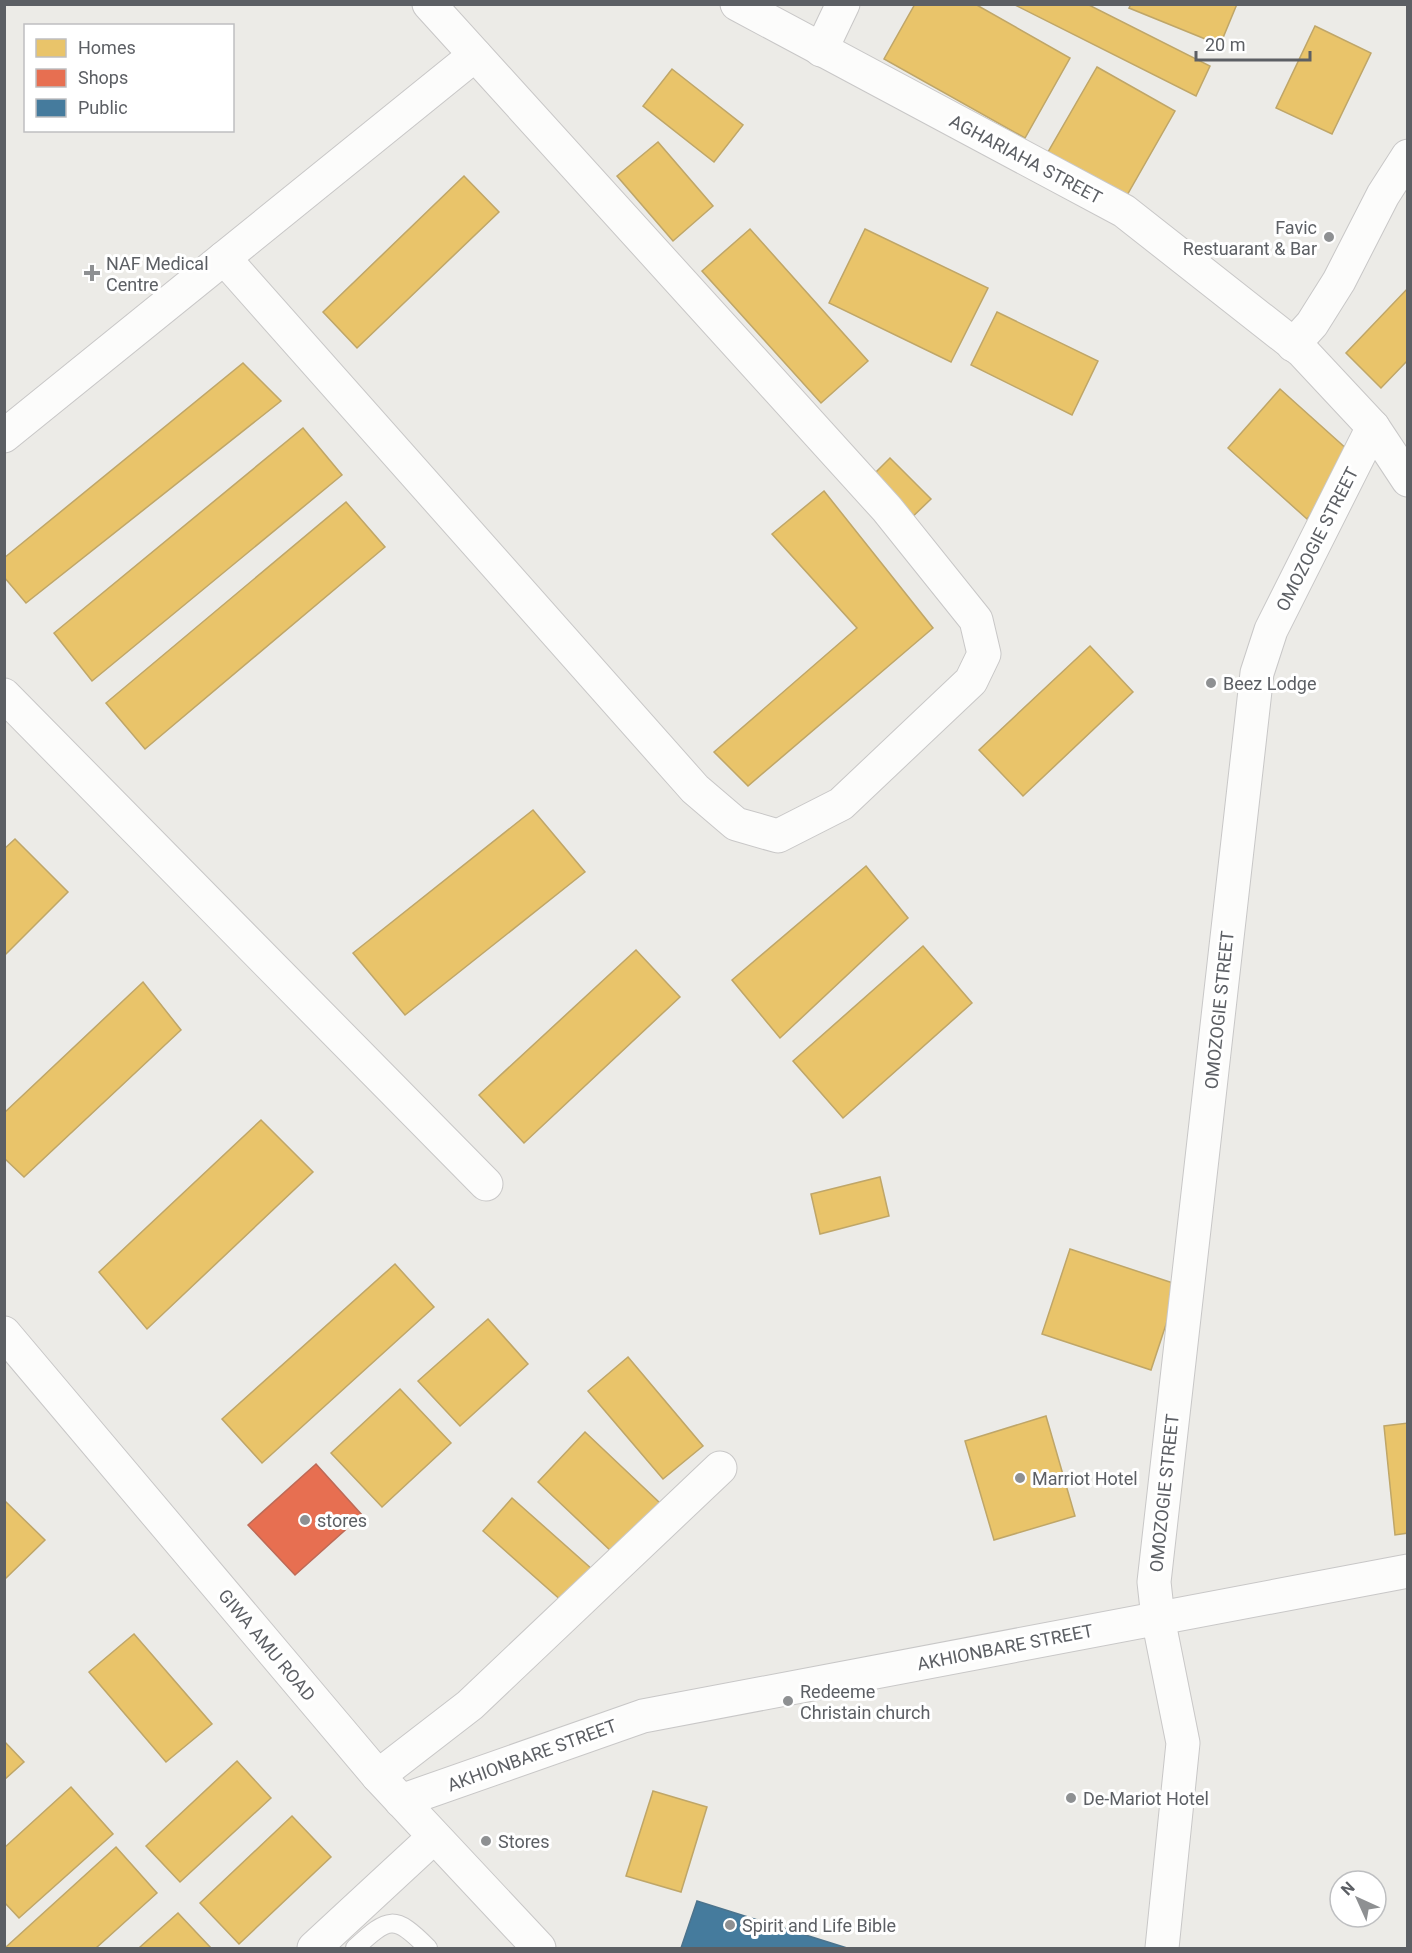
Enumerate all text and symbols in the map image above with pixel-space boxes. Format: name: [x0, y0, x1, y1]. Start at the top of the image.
legend: [24, 24, 234, 132]
scale bar: [1196, 24, 1310, 62]
text: 20 m: [1205, 34, 1245, 55]
text: Homes: [78, 37, 136, 58]
text: Shops: [78, 67, 128, 88]
text: Public: [78, 97, 128, 118]
street label: AGHARIAHA STREET: [946, 110, 1106, 208]
place label: Favic Restuarant & Bar: [1183, 217, 1317, 259]
marker: Favic Restuarant & Bar: [1322, 230, 1336, 244]
place label: NAF Medical Centre: [106, 253, 209, 295]
marker: NAF Medical Centre: [83, 264, 101, 282]
street label: OMOZOGIE STREET: [1272, 463, 1363, 615]
place label: Beez Lodge: [1223, 673, 1316, 694]
marker: Beez Lodge: [1204, 676, 1218, 690]
street label: OMOZOGIE STREET: [1200, 930, 1238, 1090]
street label: OMOZOGIE STREET: [1145, 1413, 1183, 1573]
place label: Marriot Hotel: [1032, 1468, 1138, 1489]
marker: Marriot Hotel: [1013, 1471, 1027, 1485]
place label: stores: [317, 1510, 367, 1531]
marker: stores: [298, 1513, 312, 1527]
street label: GIWA AMU ROAD: [214, 1585, 320, 1705]
street label: AKHIONBARE STREET: [915, 1620, 1095, 1674]
place label: Redeeme Christain church: [800, 1681, 930, 1723]
marker: Redeeme Christain church: [781, 1694, 795, 1708]
street label: AKHIONBARE STREET: [444, 1714, 620, 1795]
place label: De-Mariot Hotel: [1083, 1788, 1209, 1809]
marker: De-Mariot Hotel: [1064, 1791, 1078, 1805]
place label: Stores: [498, 1831, 549, 1852]
marker: Stores: [479, 1834, 493, 1848]
north arrow: [1328, 1869, 1388, 1929]
text: N: [1337, 1878, 1358, 1899]
place label: Spirit and Life Bible: [742, 1915, 896, 1936]
marker: Spirit and Life Bible: [723, 1918, 737, 1932]

